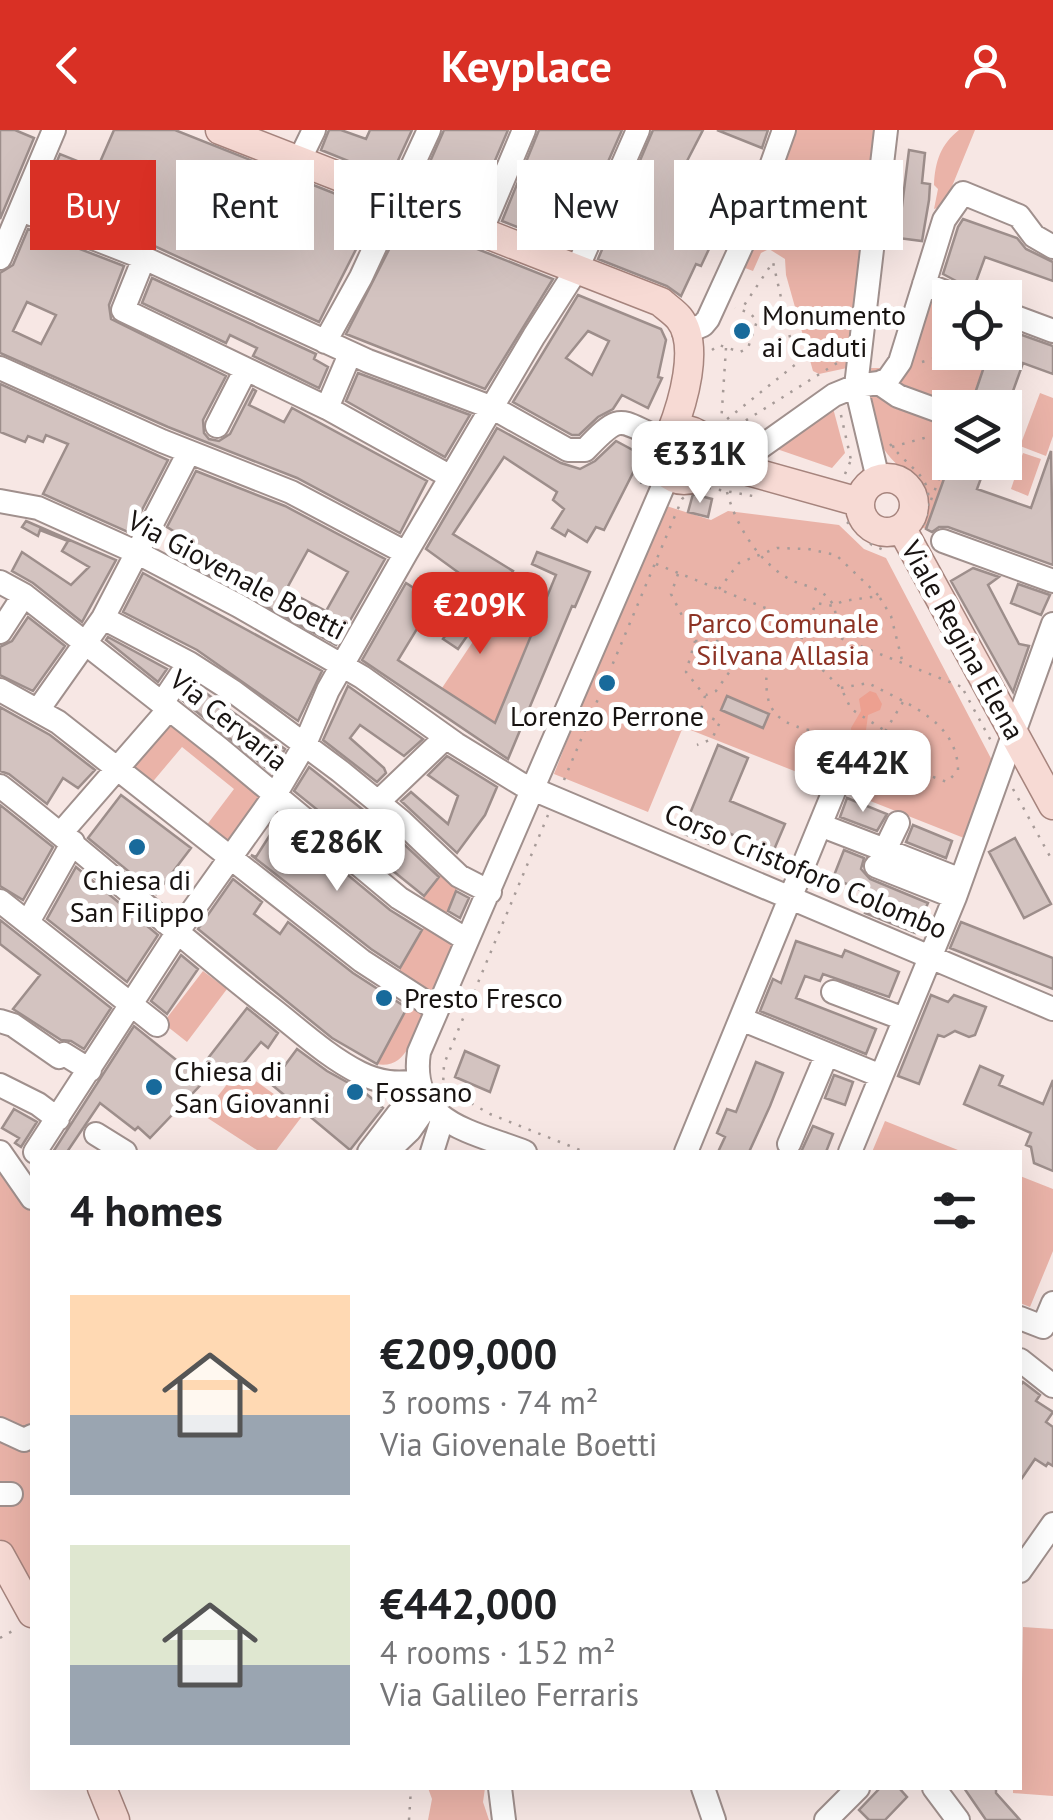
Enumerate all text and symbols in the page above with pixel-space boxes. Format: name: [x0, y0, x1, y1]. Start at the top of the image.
text: Keyplace: [441, 36, 612, 94]
icon: back: [40, 38, 95, 93]
icon: person: [958, 38, 1013, 93]
chip: Buy: [30, 160, 156, 250]
chip: Rent: [176, 160, 314, 250]
chip: Filters: [334, 160, 497, 250]
chip: New: [517, 160, 654, 250]
chip: Apartment: [674, 160, 903, 250]
map controls: [932, 280, 1022, 480]
button: locate: [932, 280, 1022, 370]
place label: Monumento ai Caduti: [762, 296, 906, 365]
marker: Monumento ai Caduti: [731, 320, 753, 342]
button: layers: [932, 390, 1022, 480]
pin: €331K: [630, 421, 770, 506]
text: €331K: [654, 432, 746, 474]
street label: Via Giovenale Boetti: [121, 501, 353, 648]
street label: Viale Regina Elena: [893, 533, 1033, 746]
pin: €209K: [410, 572, 550, 657]
text: €209K: [434, 583, 526, 625]
park label: Parco Comunale Silvana Allasia: [687, 604, 879, 673]
street label: Via Cervaria: [162, 660, 296, 779]
marker: Lorenzo Perrone: [596, 672, 618, 694]
place label: Lorenzo Perrone: [510, 697, 704, 734]
pin: €442K: [793, 730, 933, 815]
text: €442K: [817, 741, 909, 783]
street label: Corso Cristoforo Colombo: [659, 794, 953, 947]
pin: €286K: [267, 809, 407, 894]
text: €286K: [291, 820, 383, 862]
marker: Chiesa di San Filippo: [126, 836, 148, 858]
place label: Chiesa di San Filippo: [70, 861, 204, 930]
place label: Presto Fresco: [404, 979, 563, 1016]
marker: Presto Fresco: [373, 987, 395, 1009]
place label: Chiesa di San Giovanni: [174, 1052, 330, 1121]
place label: Fossano: [375, 1073, 472, 1110]
marker: Chiesa di San Giovanni: [143, 1076, 165, 1098]
marker: Fossano: [344, 1081, 366, 1103]
text: 4 homes: [70, 1183, 223, 1238]
icon: filters: [927, 1183, 982, 1238]
text: €209,000: [380, 1326, 557, 1381]
icon: home: [150, 1335, 270, 1455]
text: 3 rooms · 74 m²: [380, 1381, 598, 1423]
text: Via Giovenale Boetti: [380, 1423, 657, 1465]
text: €442,000: [380, 1576, 557, 1631]
icon: home: [150, 1585, 270, 1705]
text: 4 rooms · 152 m²: [380, 1631, 616, 1673]
text: Via Galileo Ferraris: [380, 1673, 639, 1715]

